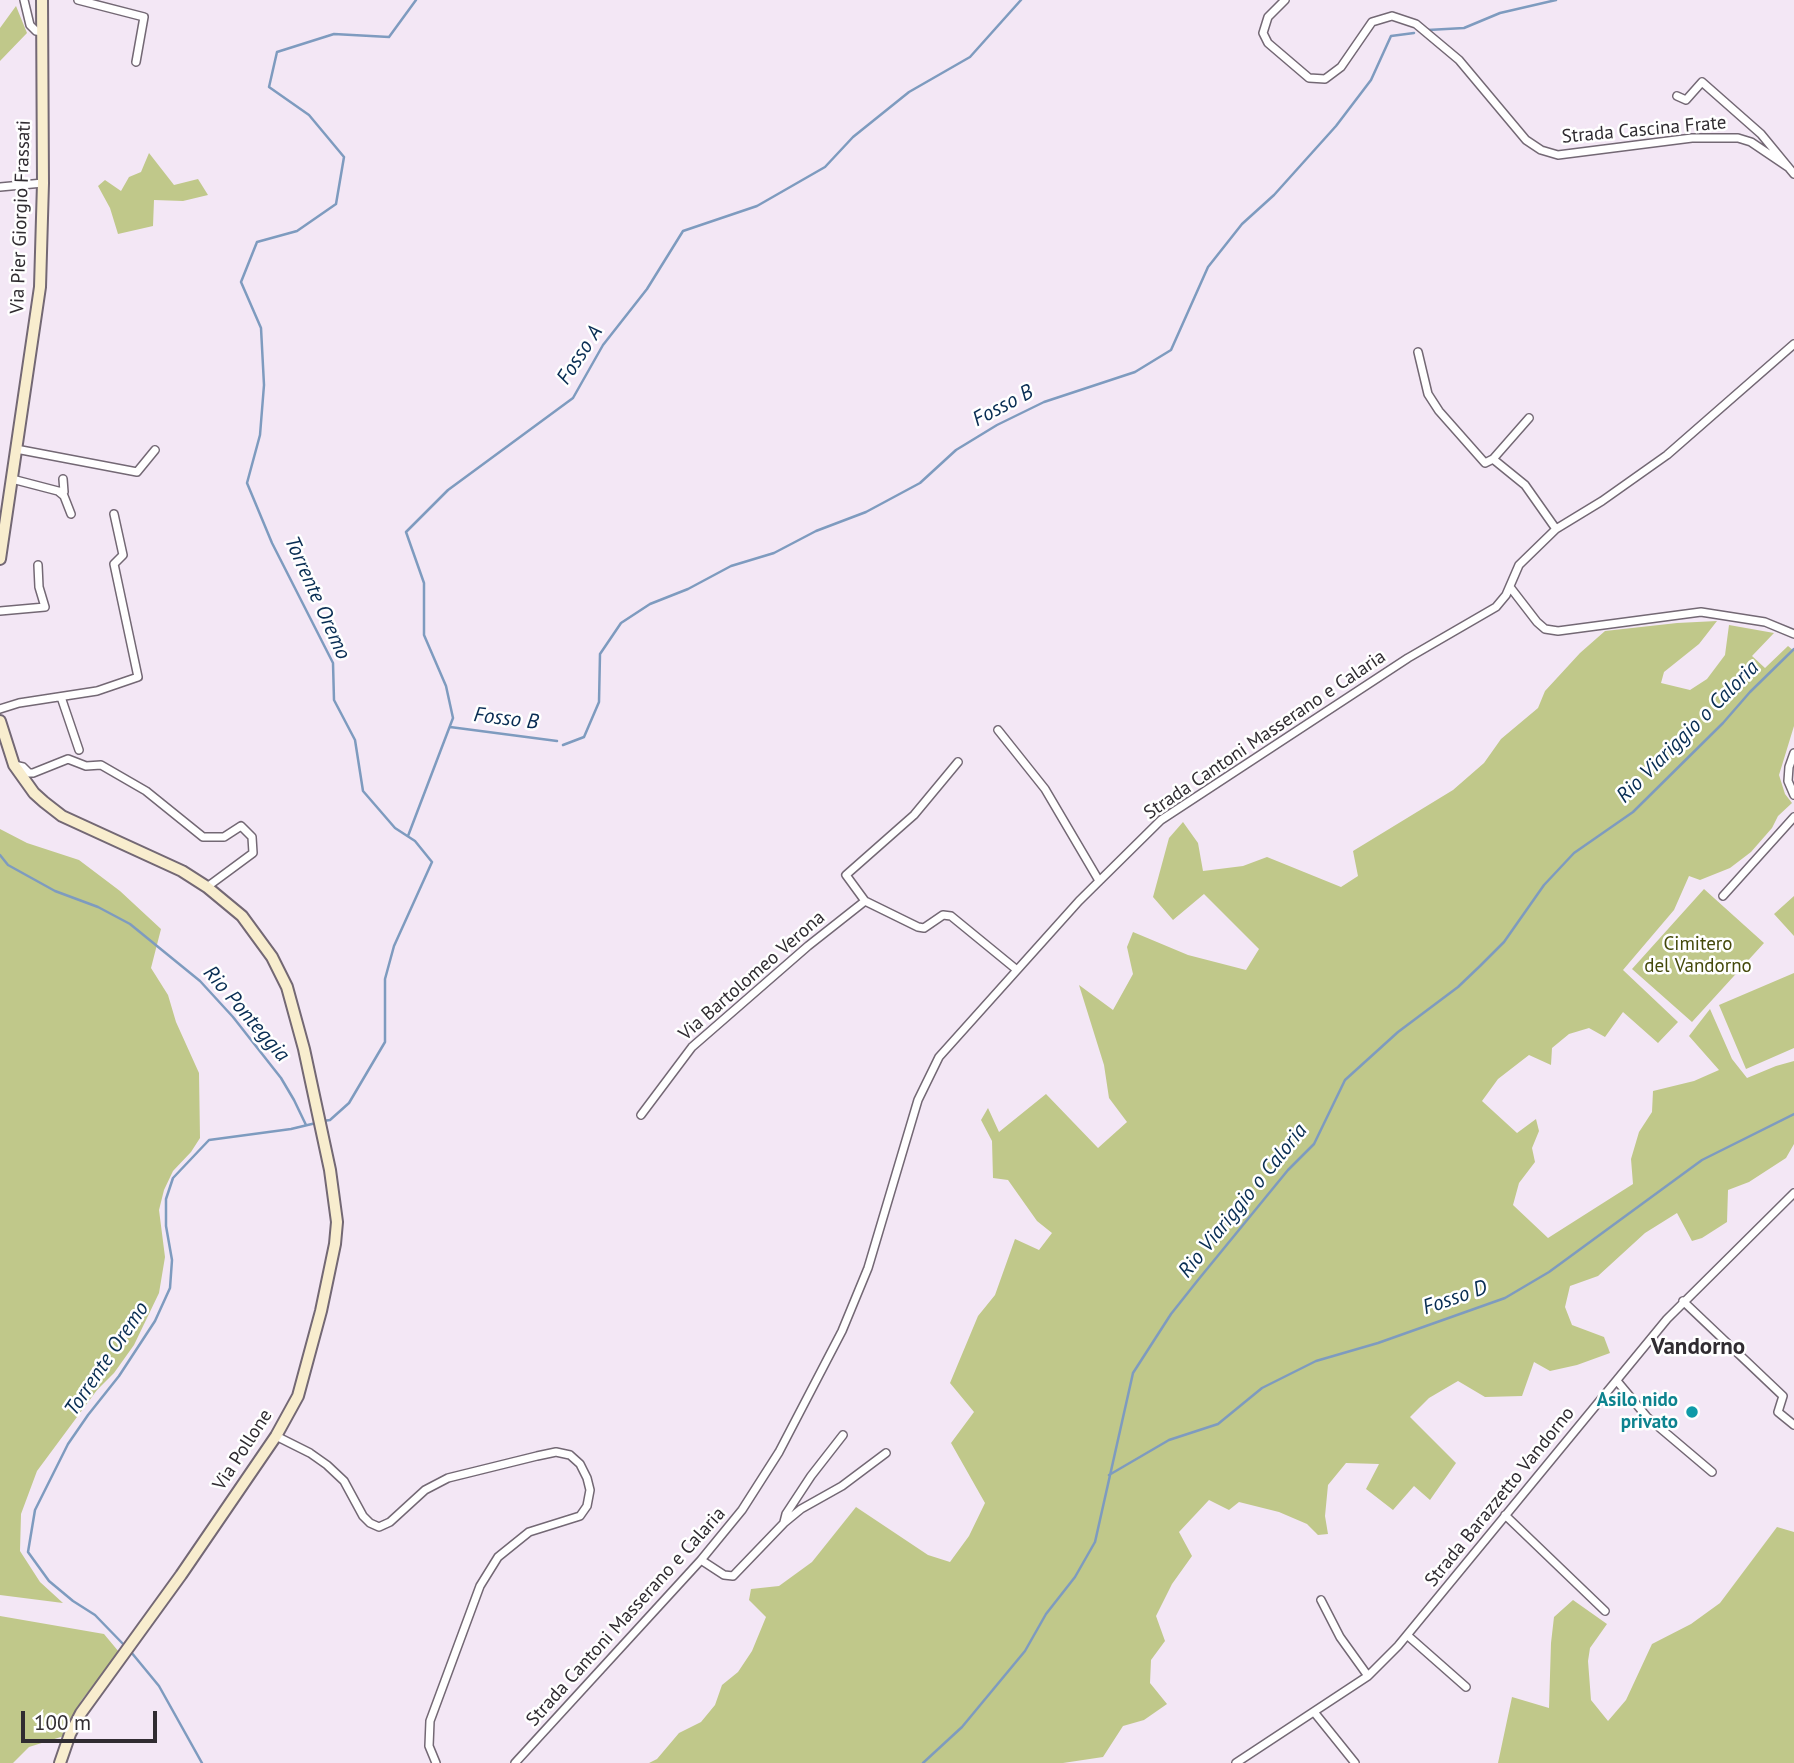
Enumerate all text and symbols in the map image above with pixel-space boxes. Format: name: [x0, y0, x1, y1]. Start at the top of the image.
street label: Strada Cascina Frate: [1561, 111, 1727, 149]
street label: Via Pier Giorgio Frassati: [6, 120, 36, 314]
water label: Fosso A: [552, 321, 608, 389]
water label: Fosso B: [968, 380, 1038, 432]
water label: Torrente Oremo: [279, 532, 355, 664]
street label: Strada Cantoni Masserano e Calaria: [1140, 645, 1390, 825]
water label: Rio Viariggio o Caloria: [1612, 656, 1764, 808]
water label: Fosso B: [472, 703, 540, 735]
street label: Via Bartolomeo Verona: [674, 906, 830, 1046]
park label: Cimitero del Vandorno: [1644, 934, 1752, 978]
water label: Rio Ponteggia: [198, 961, 294, 1067]
water label: Rio Viariggio o Caloria: [1173, 1119, 1313, 1283]
water label: Fosso D: [1419, 1275, 1491, 1321]
water label: Torrente Oremo: [60, 1297, 154, 1421]
district label: Vandorno: [1651, 1333, 1745, 1361]
place label: Asilo nido privato: [1597, 1390, 1678, 1434]
street label: Strada Barazzetto Vandorno: [1420, 1402, 1580, 1592]
marker: Asilo nido privato: [1684, 1404, 1700, 1420]
street label: Via Pollone: [208, 1405, 278, 1495]
street label: Strada Cantoni Masserano e Calaria: [522, 1503, 730, 1731]
scale bar: [24, 1696, 161, 1740]
text: 100 m: [34, 1709, 91, 1736]

